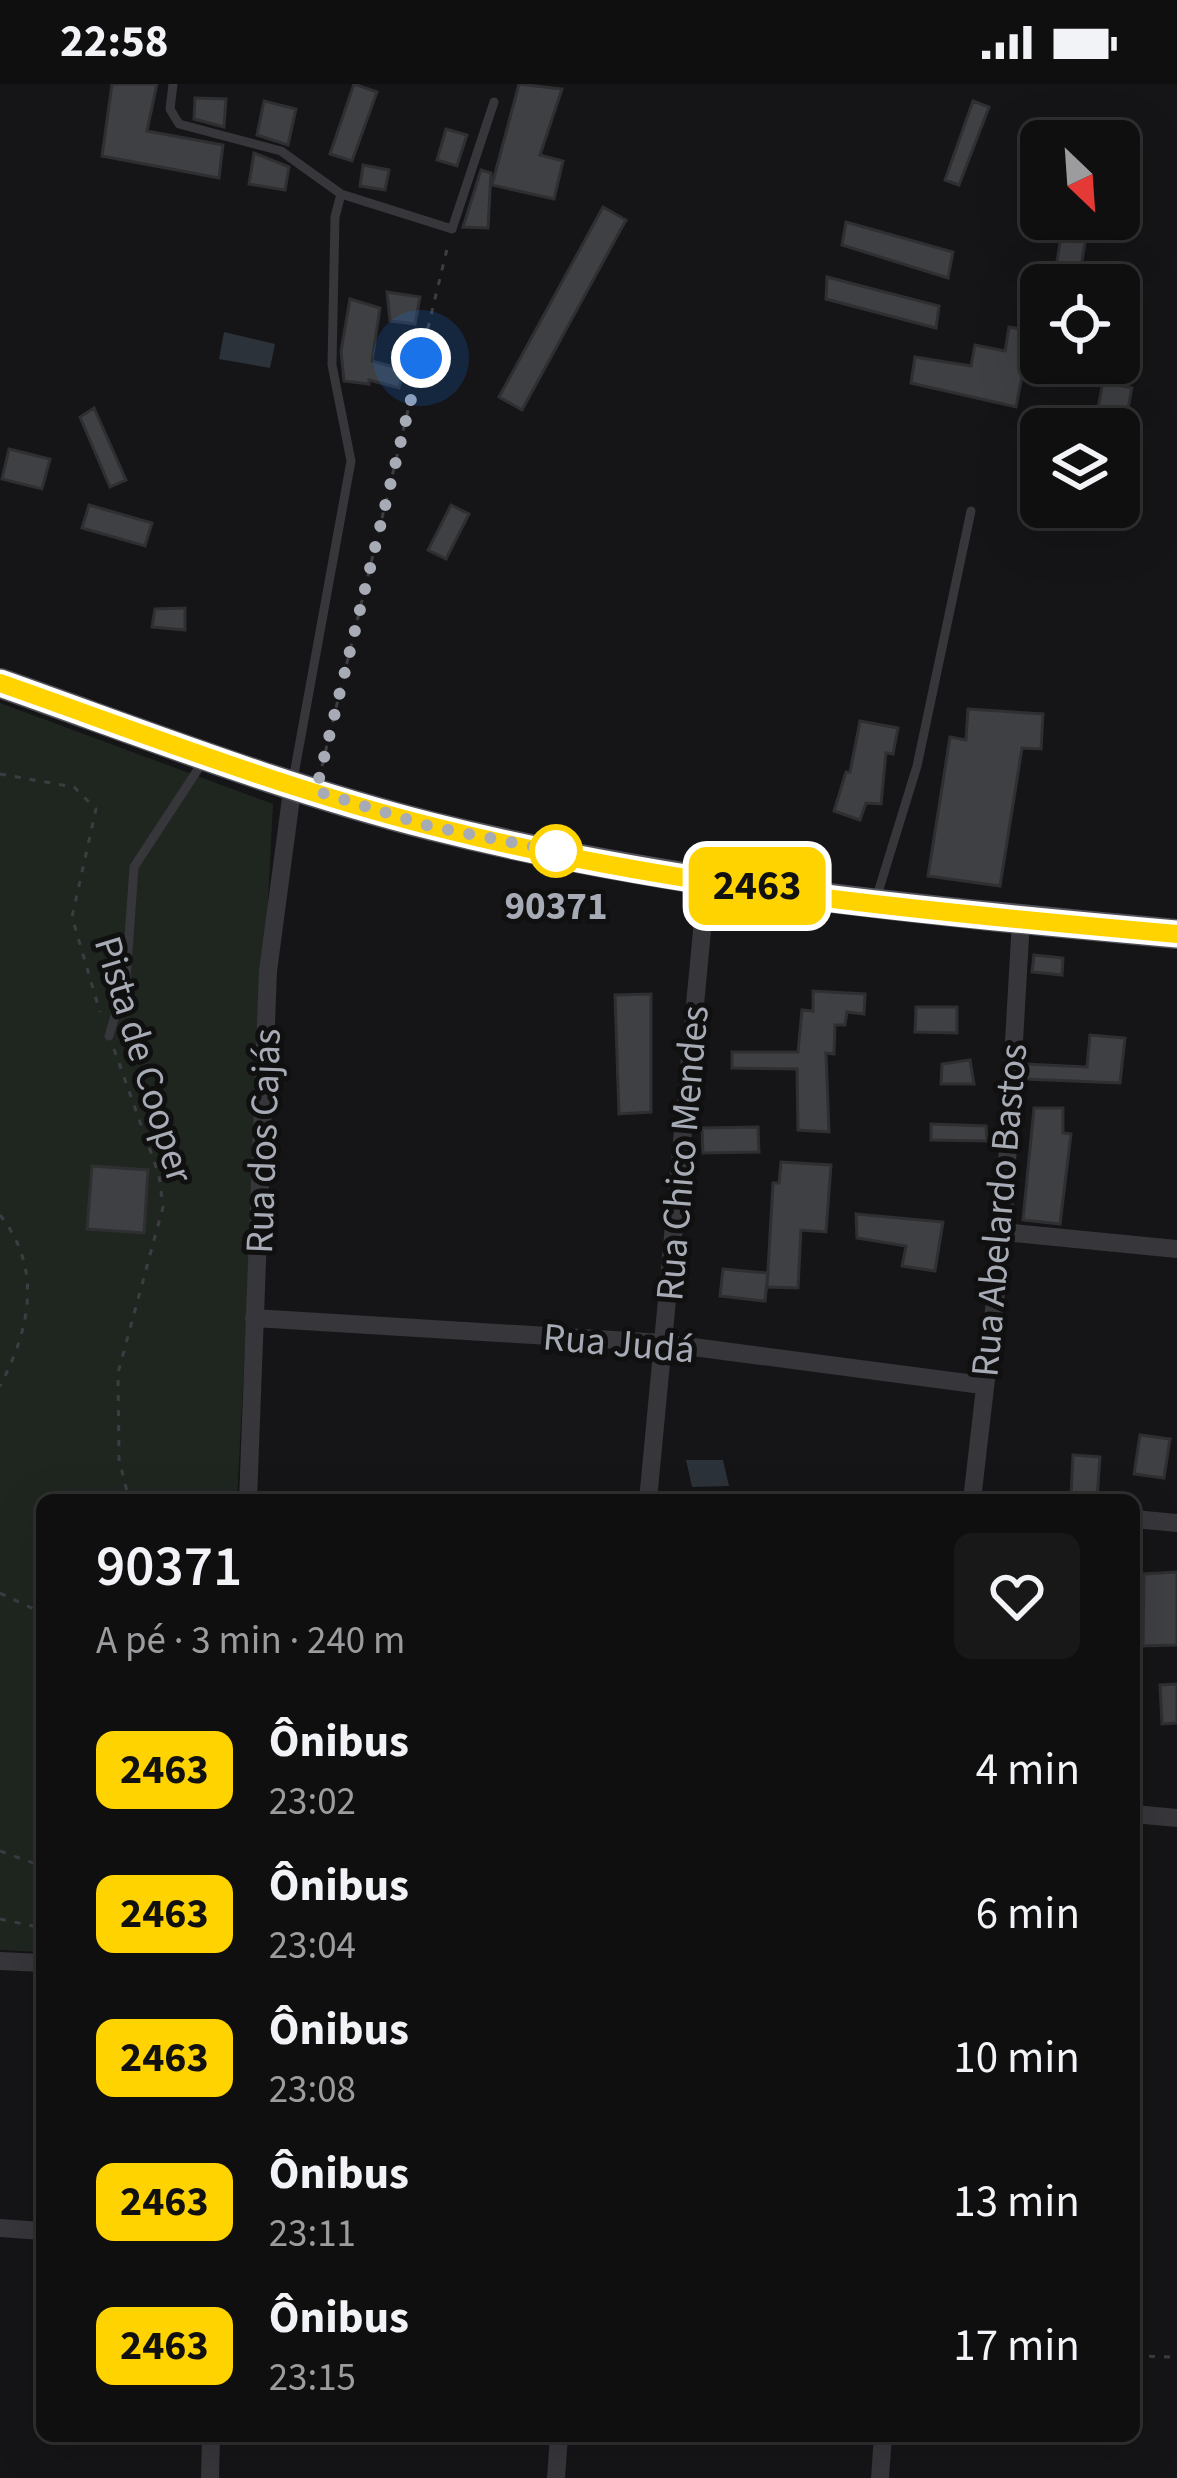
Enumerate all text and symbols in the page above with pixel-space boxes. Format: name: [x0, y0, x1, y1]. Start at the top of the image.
text: 22:58: [60, 10, 169, 74]
north arrow: [1020, 120, 1140, 240]
map controls: [1020, 120, 1140, 528]
button: locate: [1020, 264, 1140, 384]
your location: [391, 328, 451, 388]
button: layers: [1020, 408, 1140, 528]
marker: 90371: [531, 826, 581, 876]
line badge: 2463: [673, 847, 841, 925]
text: 2463: [713, 856, 801, 916]
place label: 90371: [505, 879, 607, 935]
street label: Pista de Cooper: [79, 930, 207, 1190]
street label: Rua Chico Mendes: [642, 1003, 724, 1303]
street label: Rua dos Cajás: [232, 1028, 296, 1255]
street label: Rua Abelardo Bastos: [958, 1041, 1042, 1379]
street label: Rua Judá: [541, 1309, 697, 1379]
text: 90371: [96, 1527, 242, 1608]
button: heart: [954, 1533, 1080, 1659]
text: A pé · 3 min · 240 m: [96, 1613, 405, 1669]
text: Ônibus: [269, 1710, 409, 1774]
text: 4 min: [976, 1738, 1080, 1802]
text: 2463: [120, 1740, 209, 1800]
text: 23:02: [269, 1774, 356, 1830]
text: Ônibus: [269, 1854, 409, 1918]
text: 6 min: [976, 1882, 1080, 1946]
text: 2463: [120, 1884, 209, 1944]
text: 23:04: [269, 1918, 356, 1974]
text: Ônibus: [269, 1998, 409, 2062]
text: 10 min: [953, 2026, 1080, 2090]
text: 2463: [120, 2028, 209, 2088]
text: 23:08: [269, 2062, 356, 2118]
text: Ônibus: [269, 2142, 409, 2206]
text: 13 min: [953, 2170, 1080, 2234]
text: 2463: [120, 2172, 209, 2232]
text: 23:11: [269, 2206, 356, 2262]
text: Ônibus: [269, 2286, 409, 2350]
text: 17 min: [953, 2314, 1080, 2378]
text: 2463: [120, 2316, 209, 2376]
text: 23:15: [269, 2350, 356, 2406]

